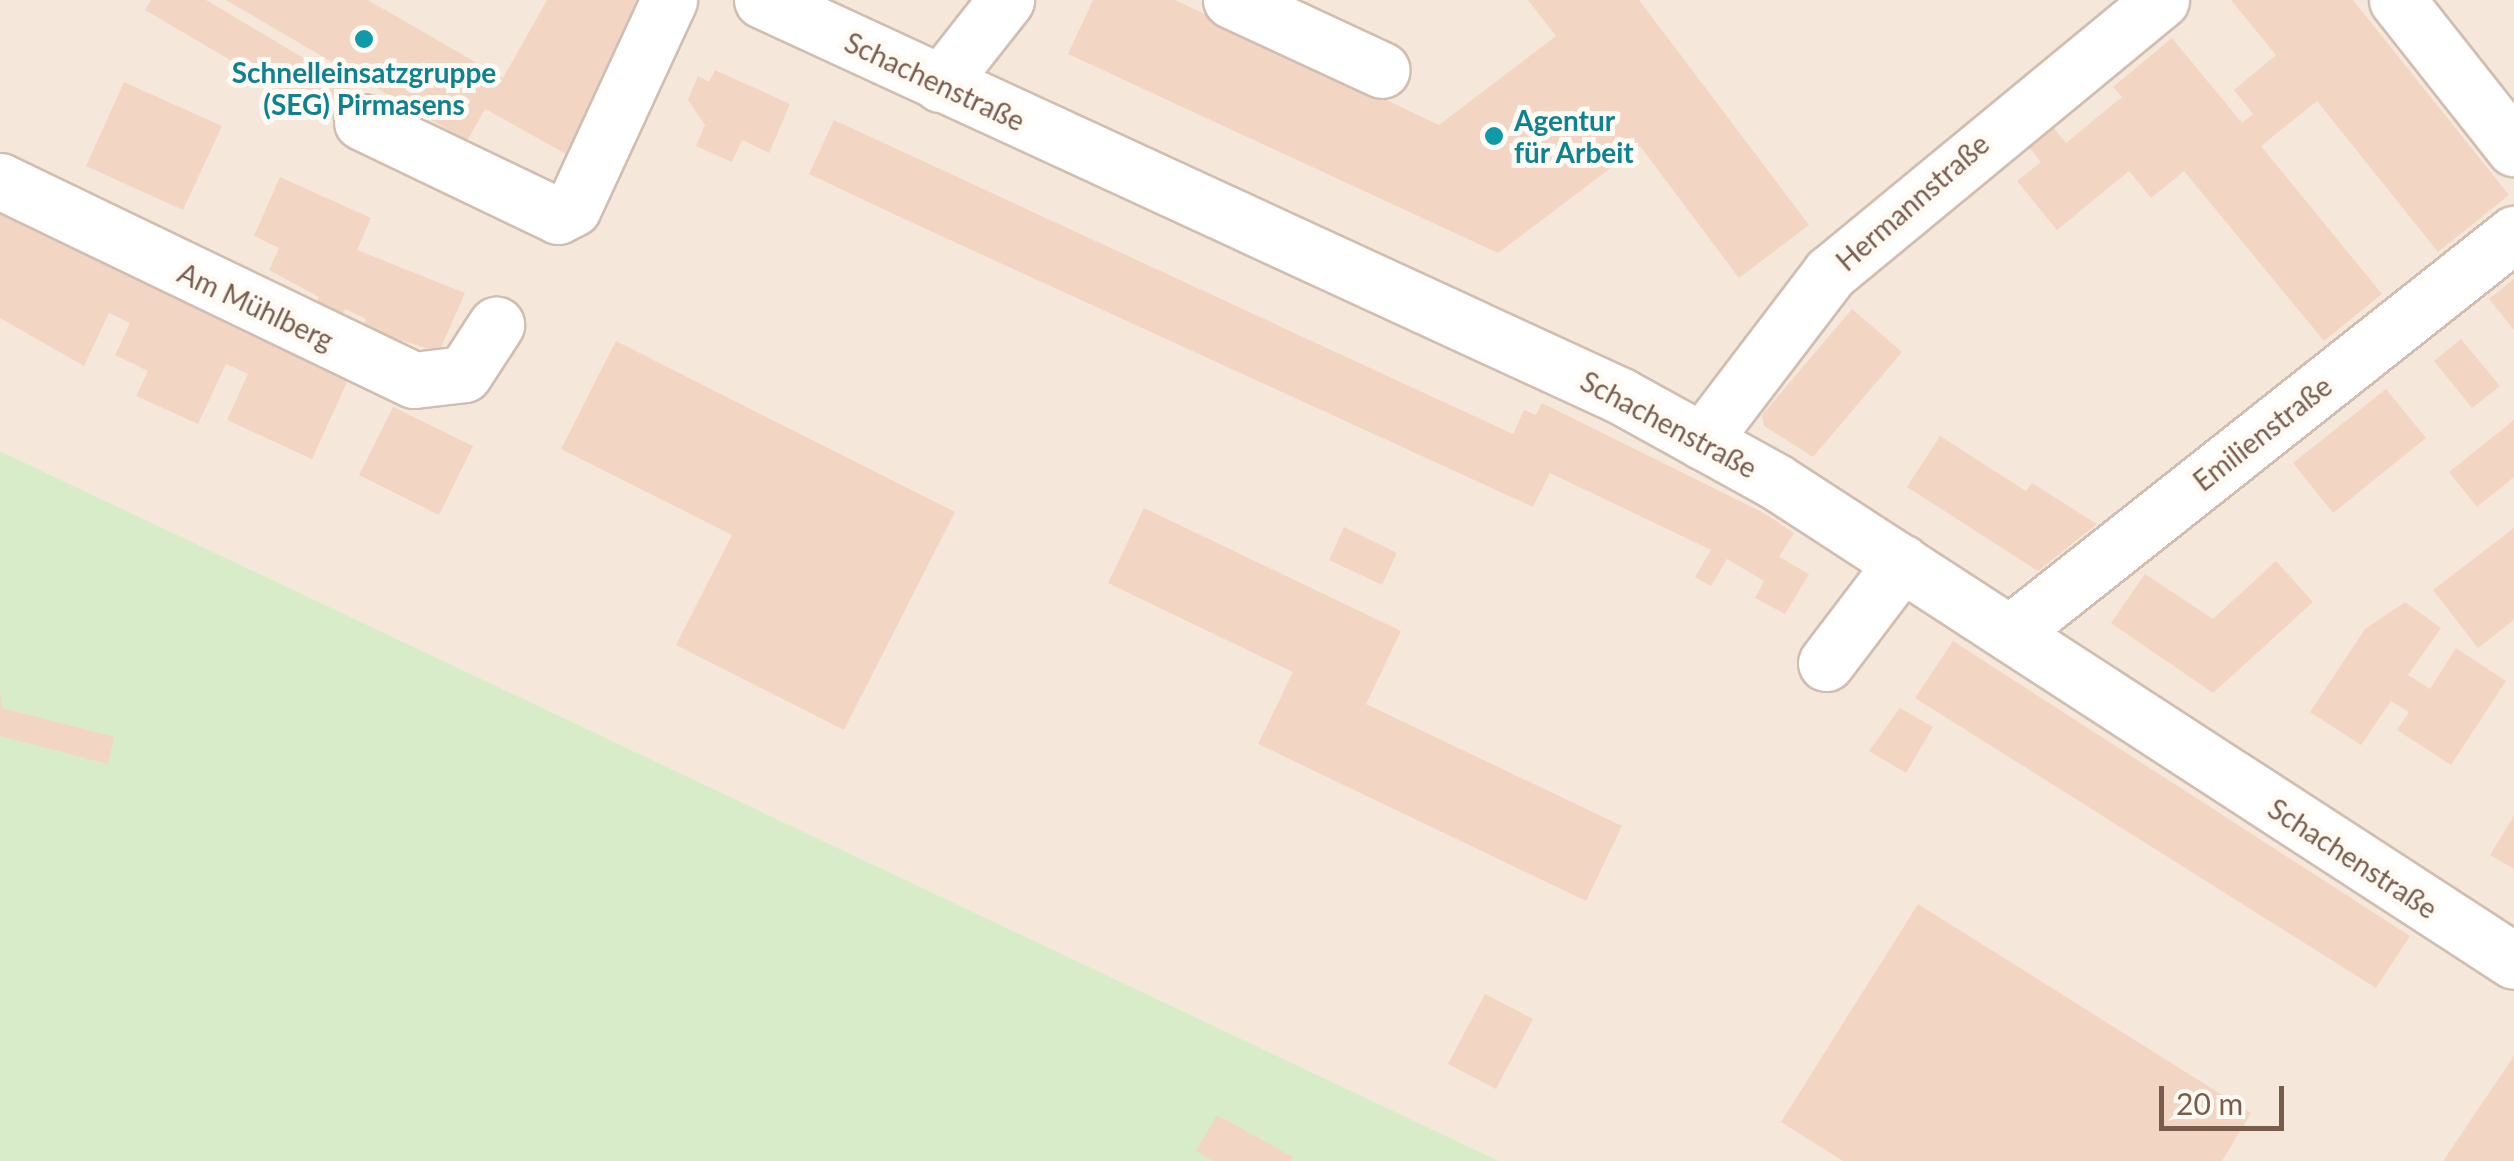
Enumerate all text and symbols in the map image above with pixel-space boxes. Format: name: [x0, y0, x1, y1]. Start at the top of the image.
street label: Schachenstraße: [840, 25, 1030, 137]
marker: Schnelleinsatzgruppe (SEG) Pirmasens: [353, 28, 375, 50]
place label: Schnelleinsatzgruppe (SEG) Pirmasens: [232, 55, 496, 121]
place label: Agentur für Arbeit: [1514, 103, 1635, 169]
marker: Agentur für Arbeit: [1483, 125, 1505, 147]
street label: Hermannstraße: [1829, 127, 1995, 277]
street label: Am Mühlberg: [173, 255, 339, 357]
street label: Schachenstraße: [1575, 364, 1763, 484]
street label: Emilienstraße: [2186, 369, 2338, 497]
street label: Schachenstraße: [2262, 791, 2444, 925]
scale bar: [2164, 1066, 2289, 1128]
text: 20 m: [2176, 1085, 2243, 1121]

